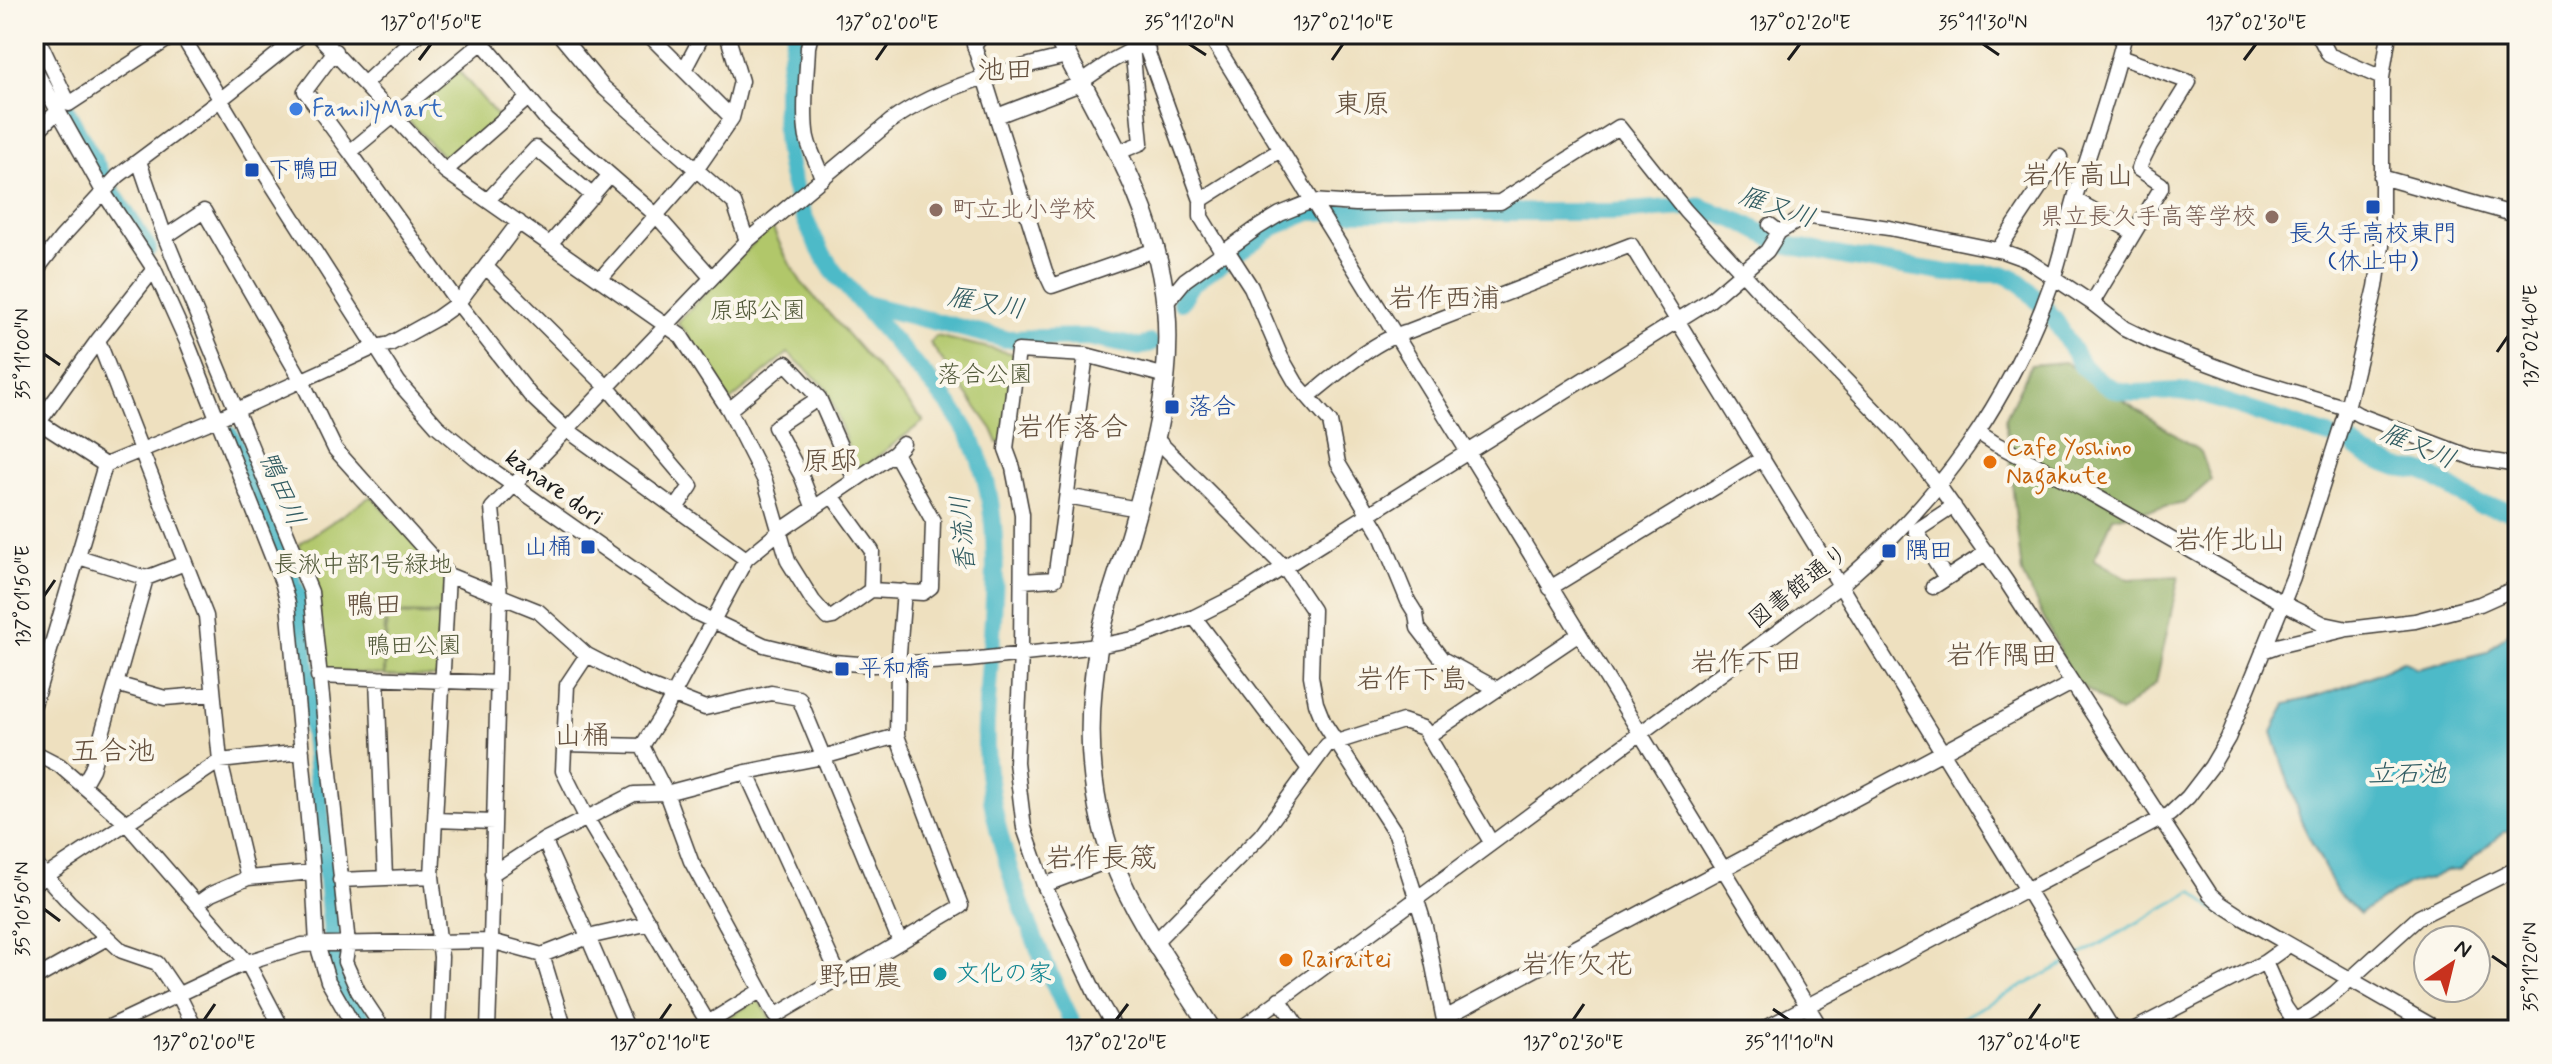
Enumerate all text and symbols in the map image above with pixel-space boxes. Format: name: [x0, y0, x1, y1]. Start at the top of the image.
text: 137°01'50"E: [380, 10, 482, 37]
text: 137°02'00"E: [836, 10, 938, 37]
text: 35°11'20"N: [1144, 10, 1234, 37]
text: 137°02'10"E: [1293, 10, 1393, 37]
text: 137°02'20"E: [1749, 10, 1851, 37]
text: 35°11'30"N: [1938, 10, 2028, 37]
text: 137°02'30"E: [2206, 10, 2306, 37]
district label: 池田: [977, 53, 1033, 90]
district label: 東原: [1334, 87, 1390, 124]
place label: FamilyMart: [312, 94, 443, 125]
marker: FamilyMart: [287, 100, 305, 118]
place label: 下鴨田: [268, 155, 340, 186]
district label: 岩作高山: [2022, 158, 2134, 195]
marker: 下鴨田: [243, 161, 261, 179]
water label: 雁又川: [1735, 179, 1819, 237]
place label: 町立北小学校: [952, 195, 1096, 226]
marker: 長久手高校東門 (休止中): [2364, 198, 2382, 216]
marker: 町立北小学校: [927, 201, 945, 219]
place label: 県立長久手高等学校: [2040, 202, 2256, 233]
marker: 県立長久手高等学校: [2263, 208, 2281, 226]
place label: 長久手高校東門 (休止中): [2289, 219, 2457, 278]
water label: 雁又川: [945, 280, 1027, 328]
district label: 岩作西浦: [1388, 281, 1500, 318]
text: 137°02'40"E: [2518, 284, 2545, 388]
park label: 原邸公園: [710, 296, 806, 327]
text: 35°11'00"N: [10, 308, 37, 400]
park label: 落合公園: [937, 360, 1033, 391]
place label: 落合: [1188, 392, 1236, 423]
marker: 落合: [1163, 398, 1181, 416]
district label: 岩作落合: [1016, 410, 1128, 447]
water label: 雁又川: [2375, 416, 2461, 478]
place label: Cafe Yoshino Nagakute: [2006, 433, 2132, 495]
street label: kanare dori: [499, 443, 609, 533]
district label: 原邸: [802, 444, 858, 481]
water label: 鴨田川: [250, 446, 312, 532]
marker: Cafe Yoshino Nagakute: [1981, 453, 1999, 471]
water label: 香流川: [944, 494, 984, 574]
district label: 岩作北山: [2174, 523, 2286, 560]
place label: 山桶: [524, 532, 572, 563]
place label: 隅田: [1905, 536, 1953, 567]
marker: 山桶: [579, 538, 597, 556]
street label: 図書館通り: [1742, 538, 1856, 636]
marker: 隅田: [1880, 542, 1898, 560]
text: 137°01'50"E: [10, 545, 37, 647]
park label: 長湫中部1号緑地: [274, 550, 452, 581]
district label: 鴨田: [346, 588, 402, 625]
park label: 鴨田公園: [366, 631, 462, 662]
district label: 岩作隅田: [1946, 638, 2058, 675]
district label: 岩作下田: [1690, 645, 1802, 682]
place label: 平和橋: [858, 654, 930, 685]
marker: 平和橋: [833, 660, 851, 678]
district label: 岩作下島: [1356, 662, 1468, 699]
district label: 山桶: [554, 718, 610, 755]
district label: 五合池: [71, 734, 155, 771]
water label: 立石池: [2368, 758, 2447, 792]
district label: 岩作長筬: [1045, 841, 1157, 878]
text: 35°10'50"N: [10, 861, 37, 957]
text: 35°11'20"N: [2518, 922, 2545, 1012]
north arrow: [2412, 924, 2492, 1004]
text: N: [2448, 934, 2476, 965]
place label: Rairaitei: [1302, 945, 1391, 976]
district label: 岩作欠花: [1521, 947, 1633, 984]
marker: Rairaitei: [1277, 951, 1295, 969]
district label: 野田農: [818, 959, 902, 996]
place label: 文化の家: [956, 959, 1052, 990]
marker: 文化の家: [931, 965, 949, 983]
text: 137°02'00"E: [153, 1030, 255, 1057]
text: 137°02'10"E: [610, 1030, 710, 1057]
text: 137°02'20"E: [1065, 1030, 1167, 1057]
text: 137°02'30"E: [1523, 1030, 1623, 1057]
text: 35°11'10"N: [1744, 1030, 1834, 1057]
text: 137°02'40"E: [1977, 1030, 2081, 1057]

